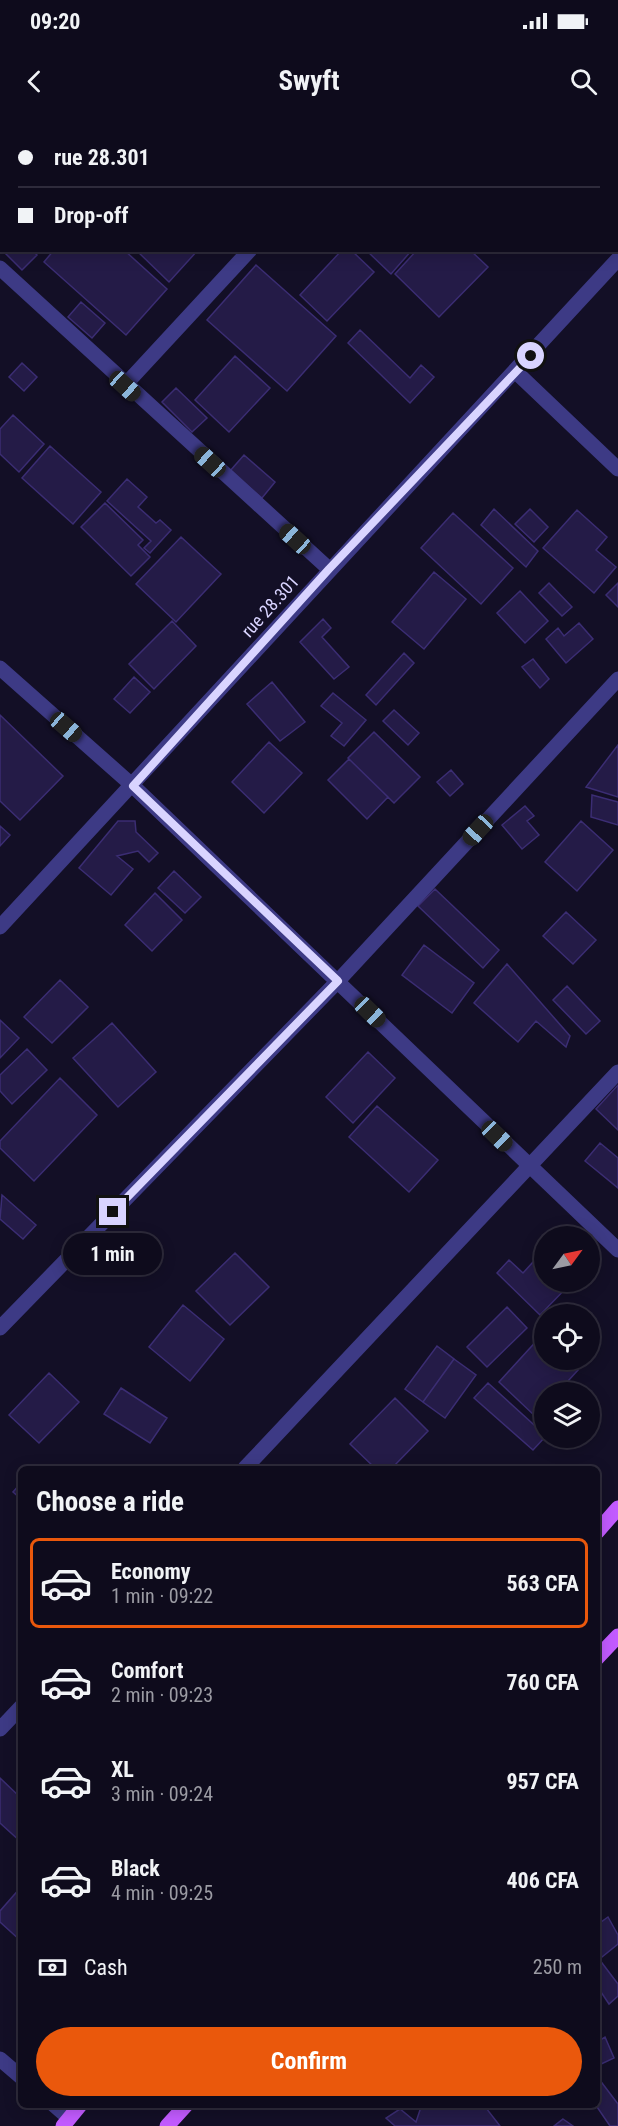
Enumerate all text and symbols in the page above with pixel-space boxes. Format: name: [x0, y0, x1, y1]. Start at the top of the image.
text: 09:20: [30, 9, 81, 34]
icon: back: [18, 65, 51, 98]
text: Swyft: [279, 65, 340, 97]
icon: search: [567, 65, 600, 98]
text: rue 28.301: [54, 145, 150, 170]
text: Drop-off: [54, 203, 128, 228]
route start: [517, 342, 544, 369]
car: [106, 367, 144, 405]
car: [191, 443, 229, 481]
car: [276, 520, 314, 558]
street label: rue 28.301: [237, 571, 303, 641]
car: [47, 708, 85, 746]
car: [459, 811, 497, 849]
car: [351, 993, 389, 1031]
car: [478, 1117, 516, 1155]
route end: [99, 1198, 126, 1225]
north arrow: [534, 1226, 600, 1292]
map controls: [534, 1226, 600, 1448]
callout: 1 min: [63, 1233, 162, 1275]
text: 1 min: [90, 1242, 135, 1266]
button: locate: [534, 1304, 600, 1370]
button: layers: [534, 1382, 600, 1448]
text: Choose a ride: [36, 1486, 184, 1518]
icon: car: [39, 1556, 93, 1610]
text: Economy: [111, 1559, 191, 1584]
text: 563 CFA: [506, 1571, 579, 1596]
text: 1 min · 09:22: [111, 1584, 213, 1608]
icon: car: [39, 1655, 93, 1709]
text: Comfort: [111, 1658, 184, 1683]
text: 760 CFA: [506, 1670, 579, 1695]
text: 2 min · 09:23: [111, 1683, 213, 1707]
icon: car: [39, 1754, 93, 1808]
text: XL: [111, 1757, 134, 1782]
text: 957 CFA: [506, 1769, 579, 1794]
text: 3 min · 09:24: [111, 1782, 213, 1806]
icon: car: [39, 1853, 93, 1907]
text: Black: [111, 1856, 160, 1881]
text: 406 CFA: [506, 1868, 579, 1893]
text: 4 min · 09:25: [111, 1881, 213, 1905]
icon: cash: [36, 1951, 69, 1984]
text: Cash: [84, 1955, 128, 1980]
text: 250 m: [533, 1955, 582, 1979]
button: Confirm: [36, 2027, 582, 2096]

